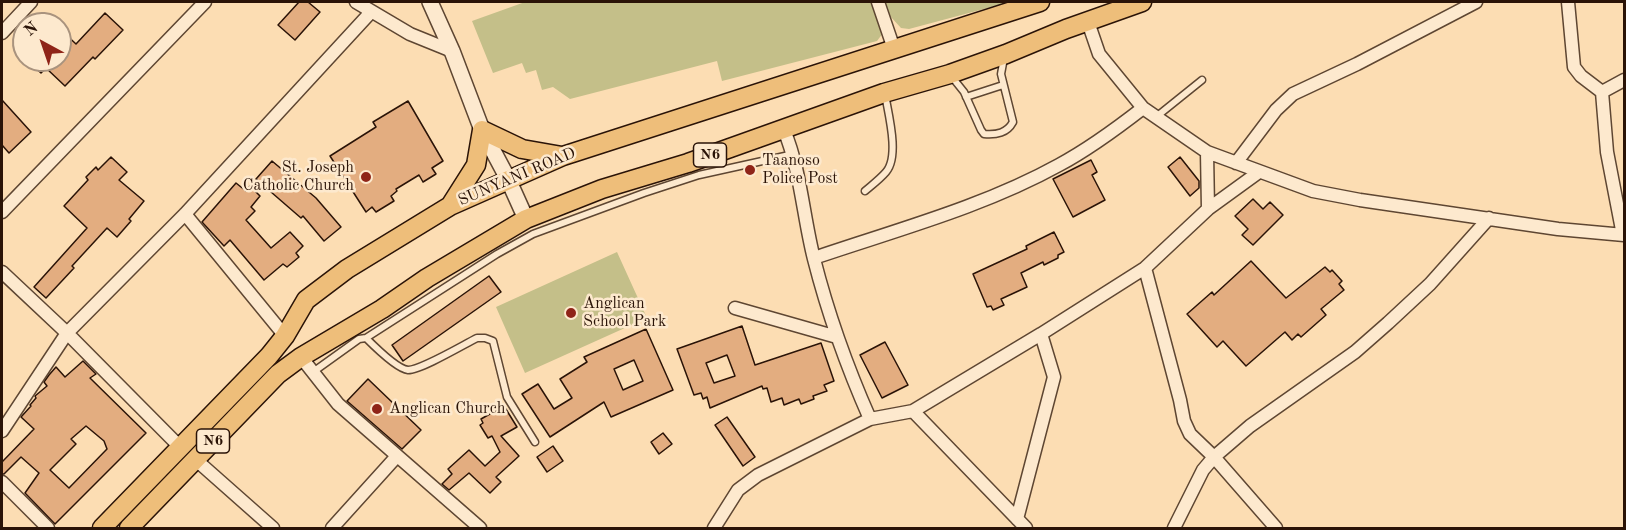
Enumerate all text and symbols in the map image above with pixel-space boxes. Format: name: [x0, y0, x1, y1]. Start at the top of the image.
north arrow: [12, 12, 72, 72]
text: N: [22, 20, 42, 40]
road number: N6: [694, 143, 726, 167]
street label: SUNYANI ROAD: [455, 144, 579, 210]
place label: Taanoso Police Post: [762, 151, 838, 189]
place label: St. Joseph Catholic Church: [243, 158, 354, 196]
marker: Taanoso Police Post: [743, 163, 757, 177]
marker: St. Joseph Catholic Church: [359, 170, 373, 184]
place label: Anglican School Park: [583, 294, 666, 332]
marker: Anglican School Park: [564, 306, 578, 320]
place label: Anglican Church: [389, 399, 505, 419]
marker: Anglican Church: [370, 402, 384, 416]
road number: N6: [196, 429, 230, 453]

